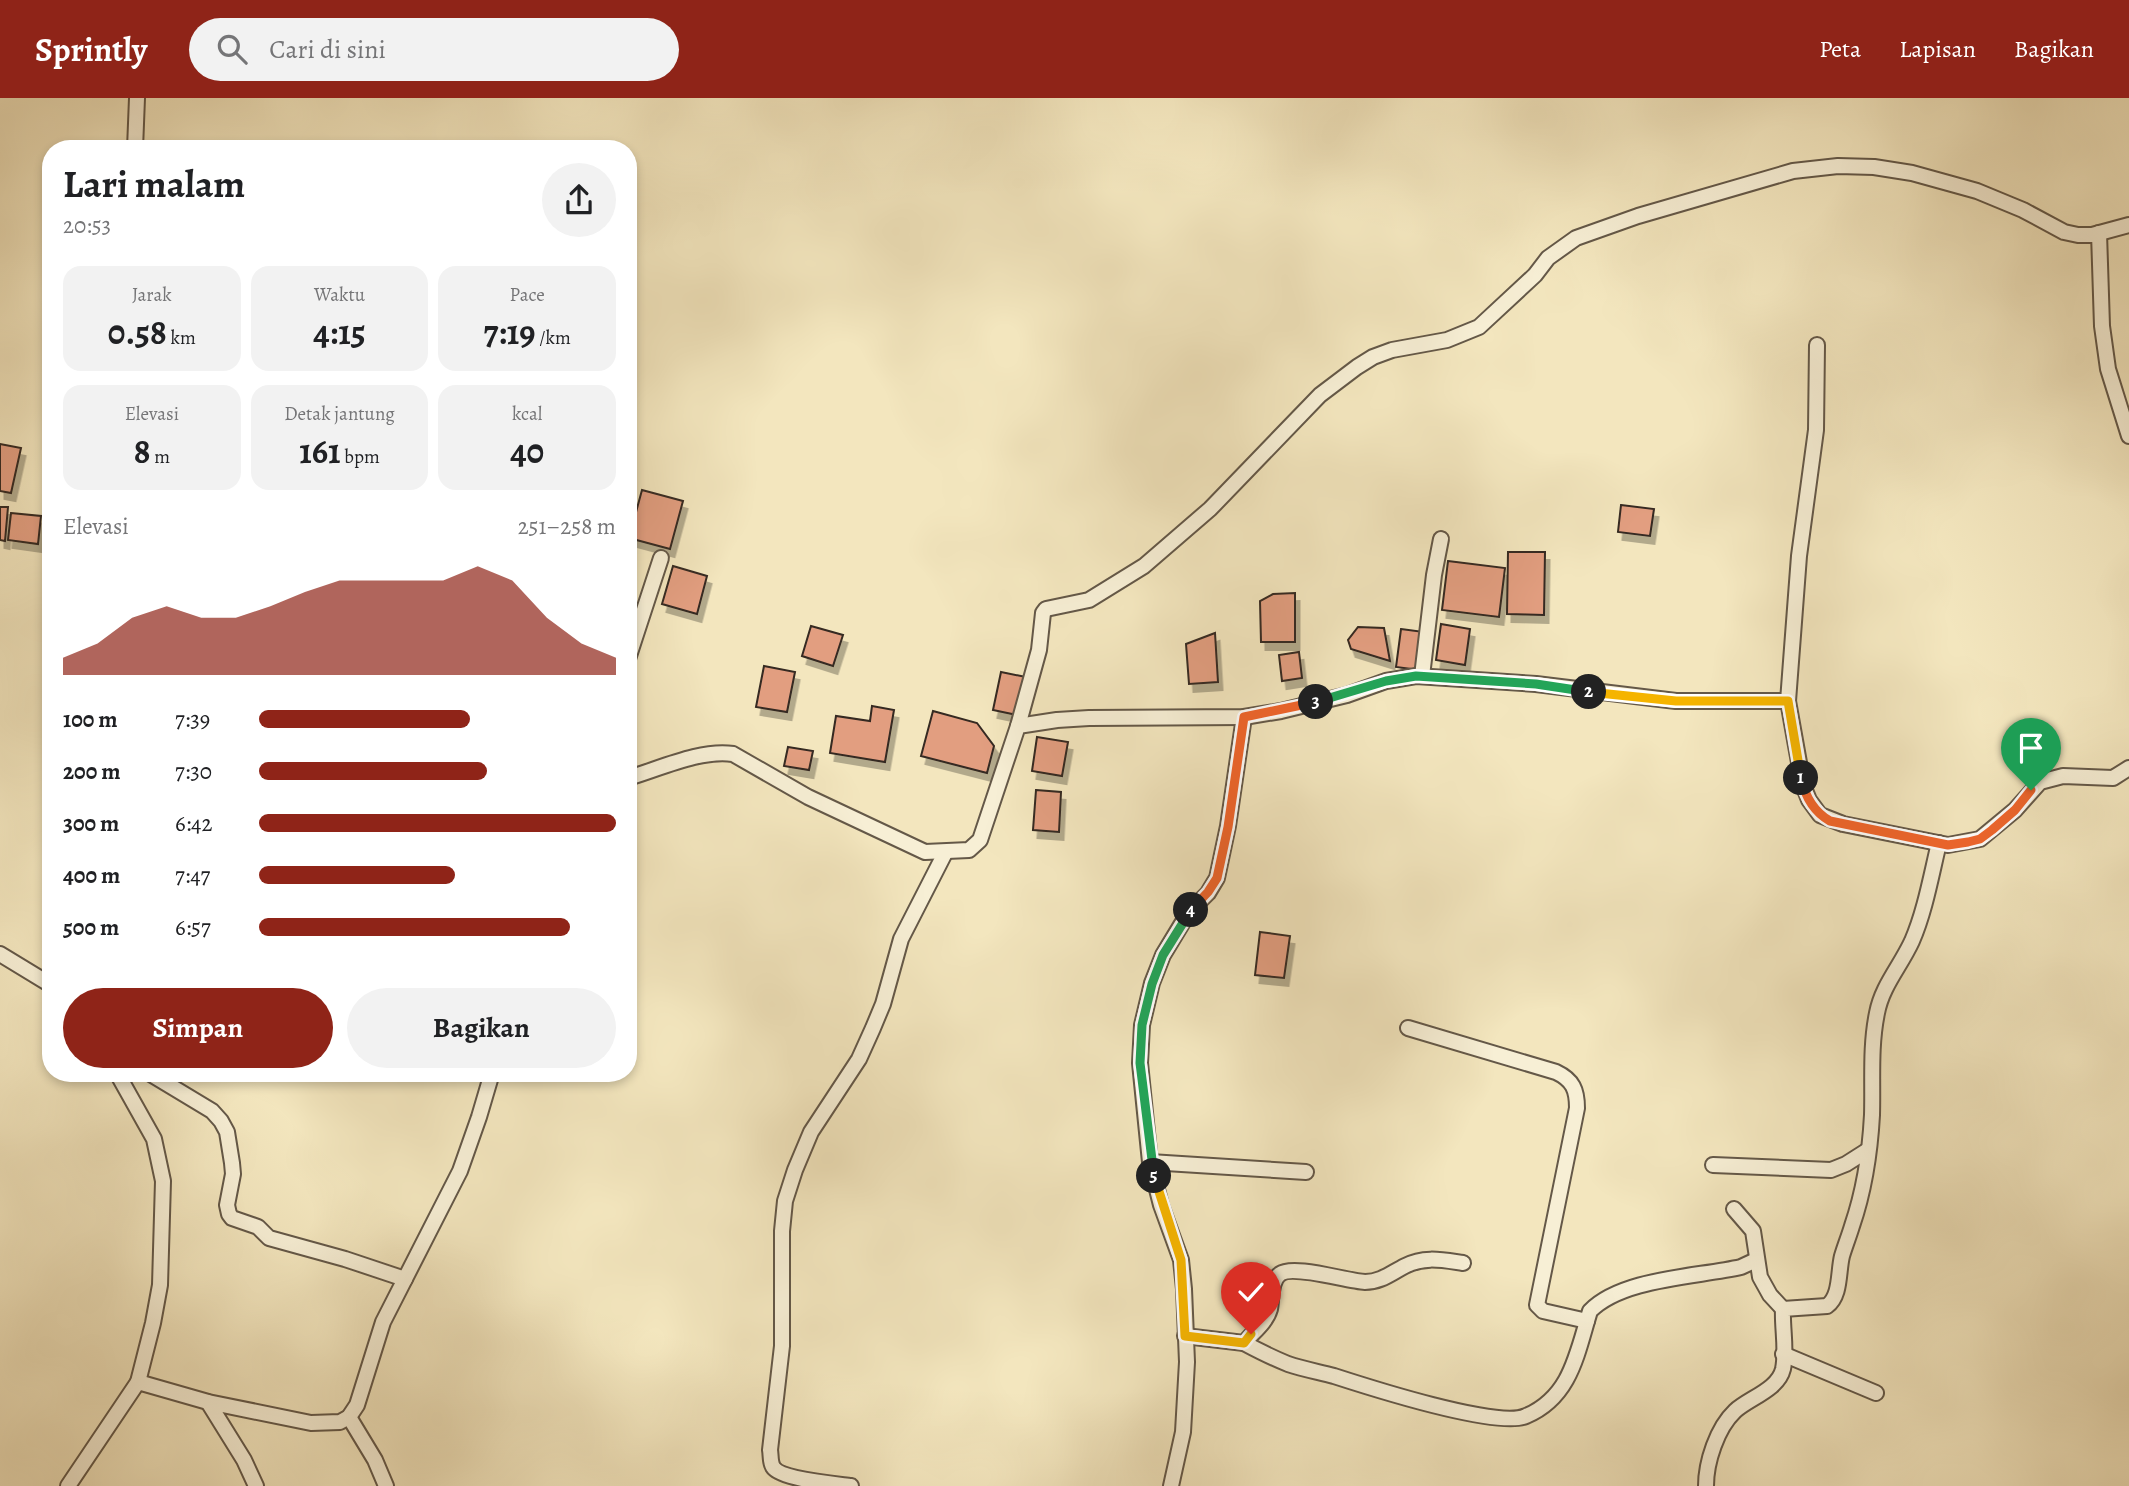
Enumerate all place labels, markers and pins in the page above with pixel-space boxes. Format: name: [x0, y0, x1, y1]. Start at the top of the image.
pin: 2: [1572, 674, 1606, 710]
pin: 3: [1298, 684, 1334, 720]
pin: [2001, 718, 2061, 790]
pin: 1: [1784, 760, 1818, 796]
pin: 4: [1174, 892, 1208, 928]
pin: 5: [1136, 1158, 1172, 1194]
pin: [1221, 1262, 1281, 1334]

